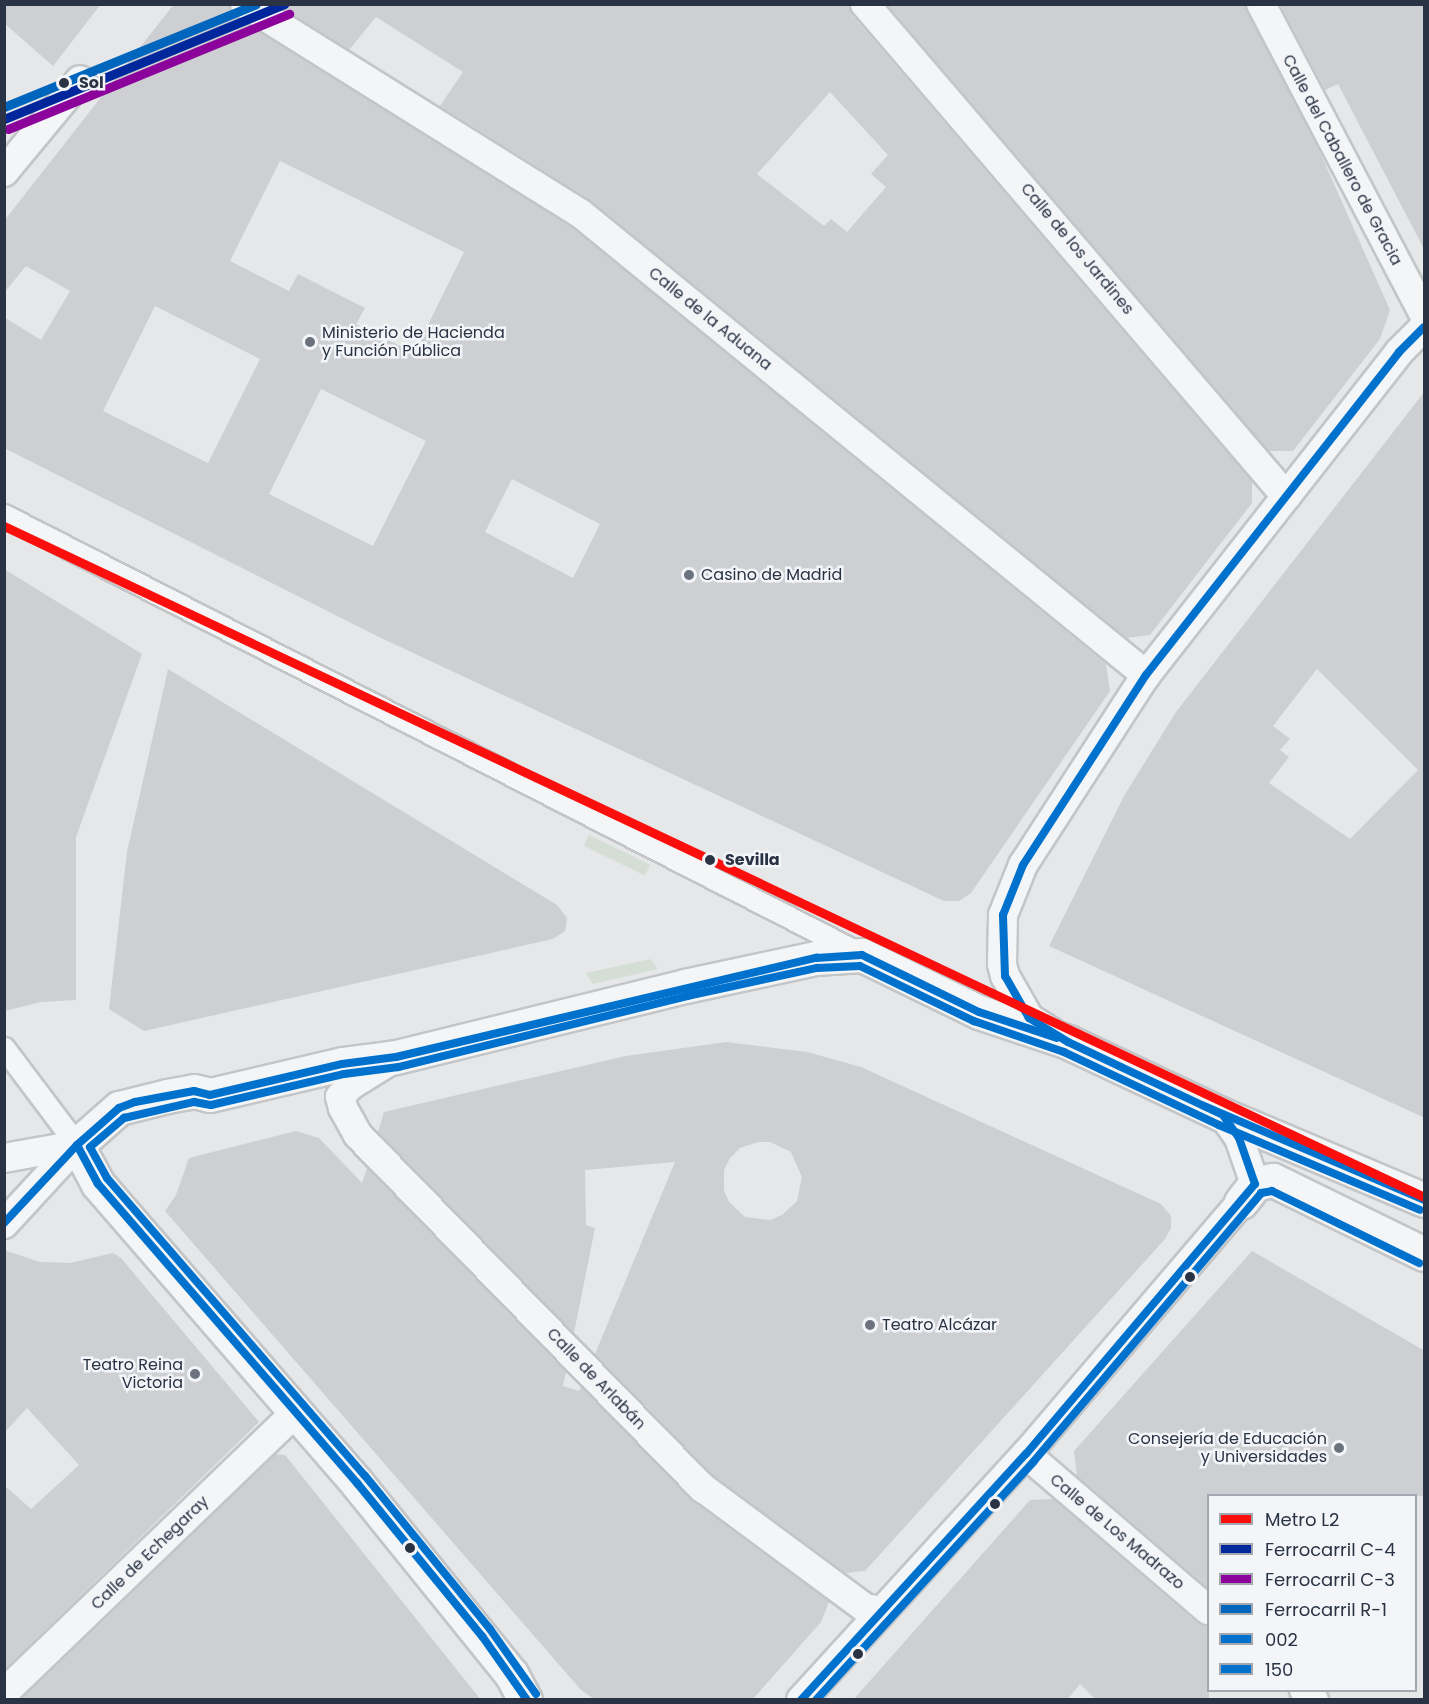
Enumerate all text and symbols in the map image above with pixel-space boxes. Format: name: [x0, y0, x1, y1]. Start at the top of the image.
street label: Calle del Caballero de Gracia: [1278, 51, 1406, 269]
marker: Sol: [54, 73, 74, 93]
place label: Sol: [79, 73, 104, 93]
street label: Calle de los Jardines: [1016, 179, 1138, 319]
street label: Calle de la Aduana: [645, 263, 775, 375]
place label: Ministerio de Hacienda y Función Pública: [322, 323, 505, 361]
marker: Ministerio de Hacienda y Función Pública: [303, 335, 317, 349]
place label: Casino de Madrid: [701, 565, 842, 585]
marker: Casino de Madrid: [682, 568, 696, 582]
marker: Sevilla: [700, 850, 720, 870]
place label: Sevilla: [725, 850, 780, 870]
unlabelled marker: [1184, 1271, 1196, 1283]
place label: Teatro Alcázar: [882, 1315, 997, 1335]
marker: Teatro Alcázar: [863, 1318, 877, 1332]
street label: Calle de Arlabán: [543, 1324, 649, 1434]
place label: Teatro Reina Victoria: [83, 1355, 183, 1393]
marker: Teatro Reina Victoria: [188, 1367, 202, 1381]
place label: Consejería de Educación y Universidades: [1128, 1429, 1327, 1467]
marker: Consejería de Educación y Universidades: [1332, 1441, 1346, 1455]
street label: Calle de Los Madrazo: [1046, 1470, 1188, 1594]
street label: Calle de Echegaray: [87, 1492, 213, 1614]
legend: [1207, 1494, 1417, 1692]
unlabelled marker: [989, 1498, 1001, 1510]
text: Metro L2: [1265, 1507, 1339, 1532]
text: Ferrocarril C-4: [1265, 1537, 1396, 1562]
unlabelled marker: [404, 1542, 416, 1554]
text: Ferrocarril C-3: [1265, 1567, 1395, 1592]
text: Ferrocarril R-1: [1265, 1597, 1387, 1622]
text: 002: [1265, 1627, 1298, 1652]
unlabelled marker: [852, 1648, 864, 1660]
text: 150: [1265, 1657, 1293, 1682]

